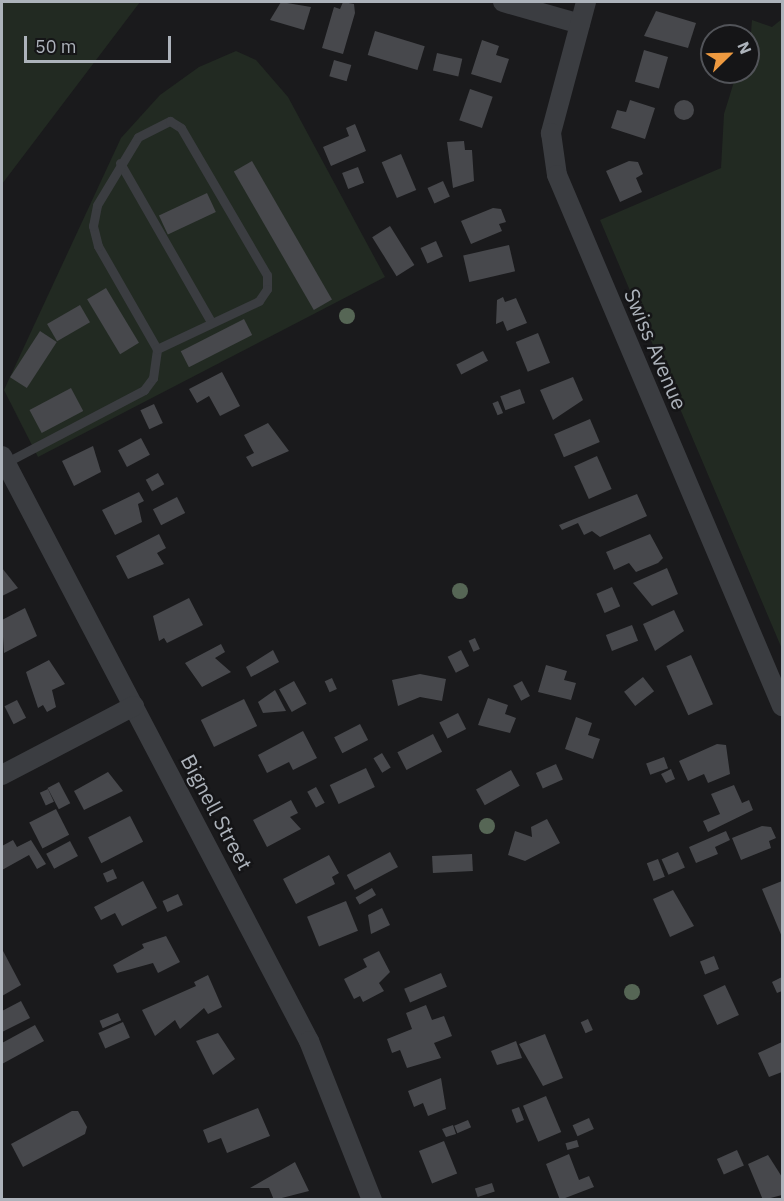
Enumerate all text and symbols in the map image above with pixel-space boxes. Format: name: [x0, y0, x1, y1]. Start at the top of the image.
scale bar: [27, 24, 174, 62]
north arrow: [700, 24, 760, 84]
text: 50 m: [35, 35, 77, 58]
text: N: [733, 39, 756, 57]
street label: Swiss Avenue: [619, 285, 693, 413]
street label: Bignell Street: [176, 750, 258, 874]

